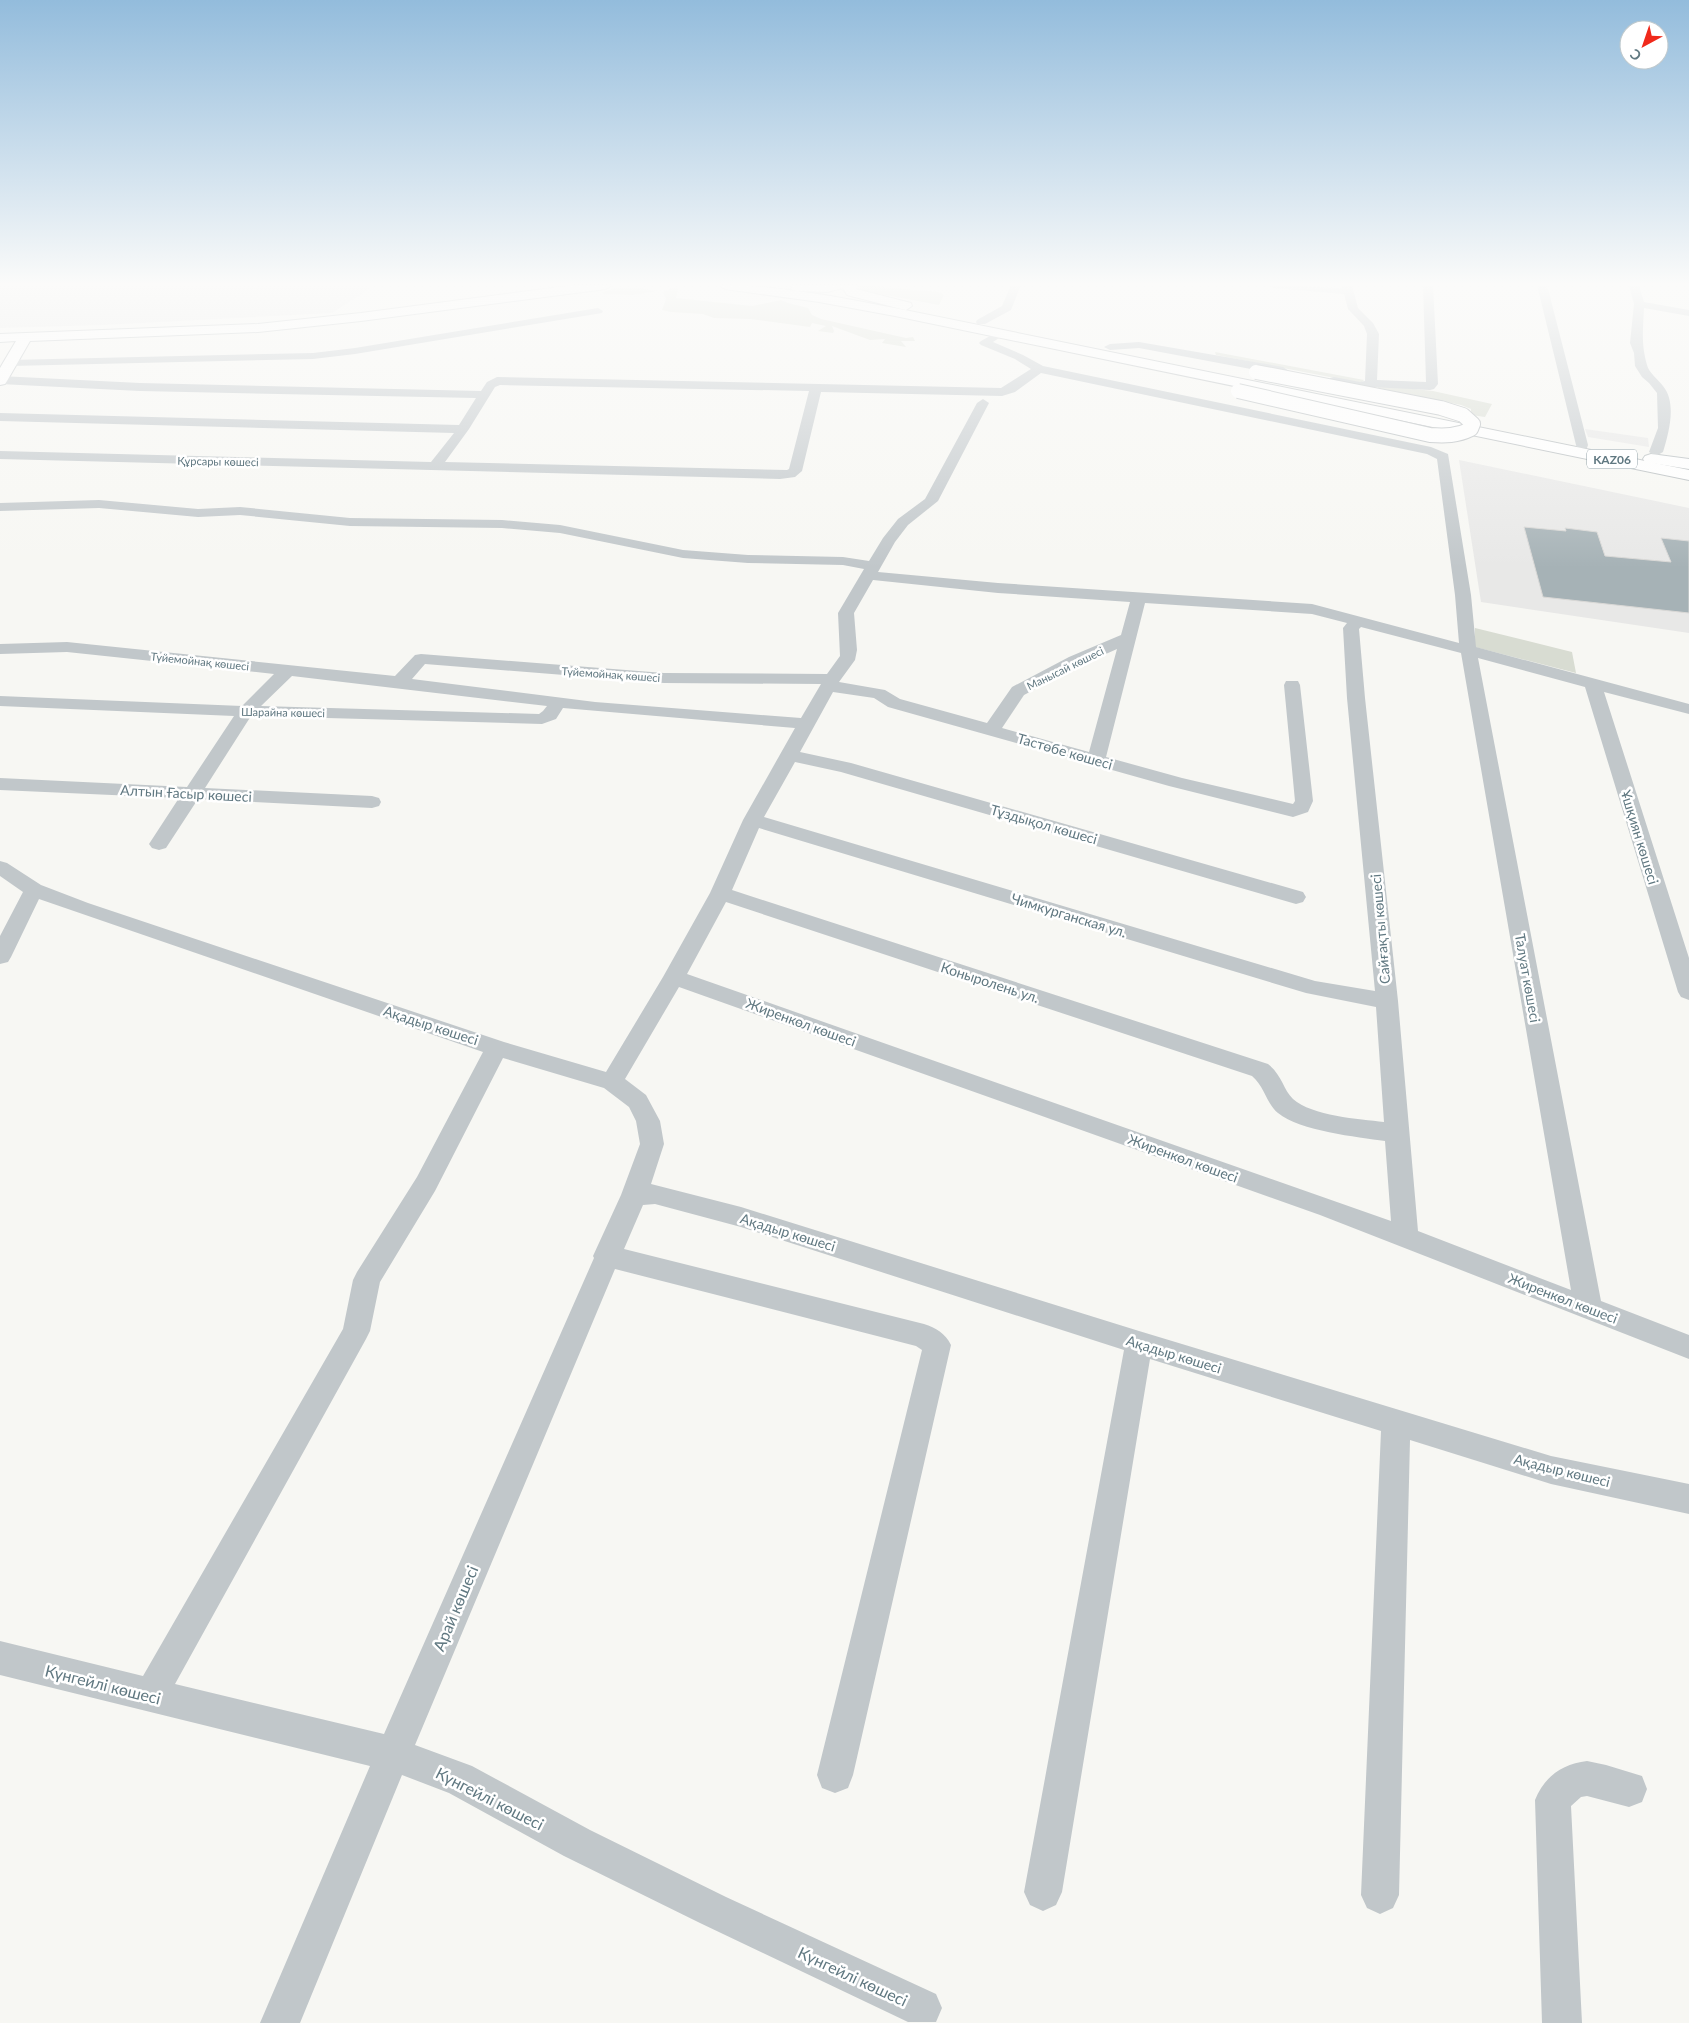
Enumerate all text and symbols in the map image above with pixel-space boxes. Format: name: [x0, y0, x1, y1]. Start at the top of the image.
north arrow: [1619, 20, 1669, 70]
text: С: [1626, 45, 1644, 65]
road number: KАZ06: [1587, 449, 1637, 468]
street label: Құрсары көшесі: [177, 454, 259, 468]
street label: Манысай көшесі: [1024, 644, 1106, 692]
street label: Түйемойнақ көшесі: [150, 649, 250, 673]
street label: Түйемойнақ көшесі: [561, 664, 661, 684]
street label: Шарайна көшесі: [241, 705, 325, 719]
street label: Тастөбе көшесі: [1016, 729, 1114, 773]
street label: Алтын Ғасыр көшесі: [120, 781, 252, 805]
street label: Ұшқиян көшесі: [1618, 788, 1662, 886]
street label: Тұздықол көшесі: [989, 801, 1099, 847]
street label: Сайғақты көшесі: [1367, 873, 1393, 985]
street label: Чимкурганская ул.: [1009, 889, 1129, 941]
street label: Талуат көшесі: [1512, 932, 1544, 1024]
street label: Коныролень ул.: [939, 958, 1041, 1006]
street label: Жиренкөл көшесі: [744, 994, 858, 1050]
street label: Ақадыр көшесі: [382, 1002, 480, 1048]
street label: Жиренкөл көшесі: [1126, 1130, 1240, 1186]
street label: Ақадыр көшесі: [738, 1209, 838, 1255]
street label: Жиренкөл көшесі: [1506, 1269, 1620, 1327]
street label: Ақадыр көшесі: [1124, 1331, 1224, 1377]
street label: Ақадыр көшесі: [1512, 1450, 1612, 1490]
street label: Арай көшесі: [428, 1562, 482, 1654]
street label: Күнгейлі көшесі: [43, 1660, 163, 1708]
street label: Күнгейлі көшесі: [433, 1763, 547, 1833]
street label: Күнгейлі көшесі: [795, 1942, 911, 2010]

